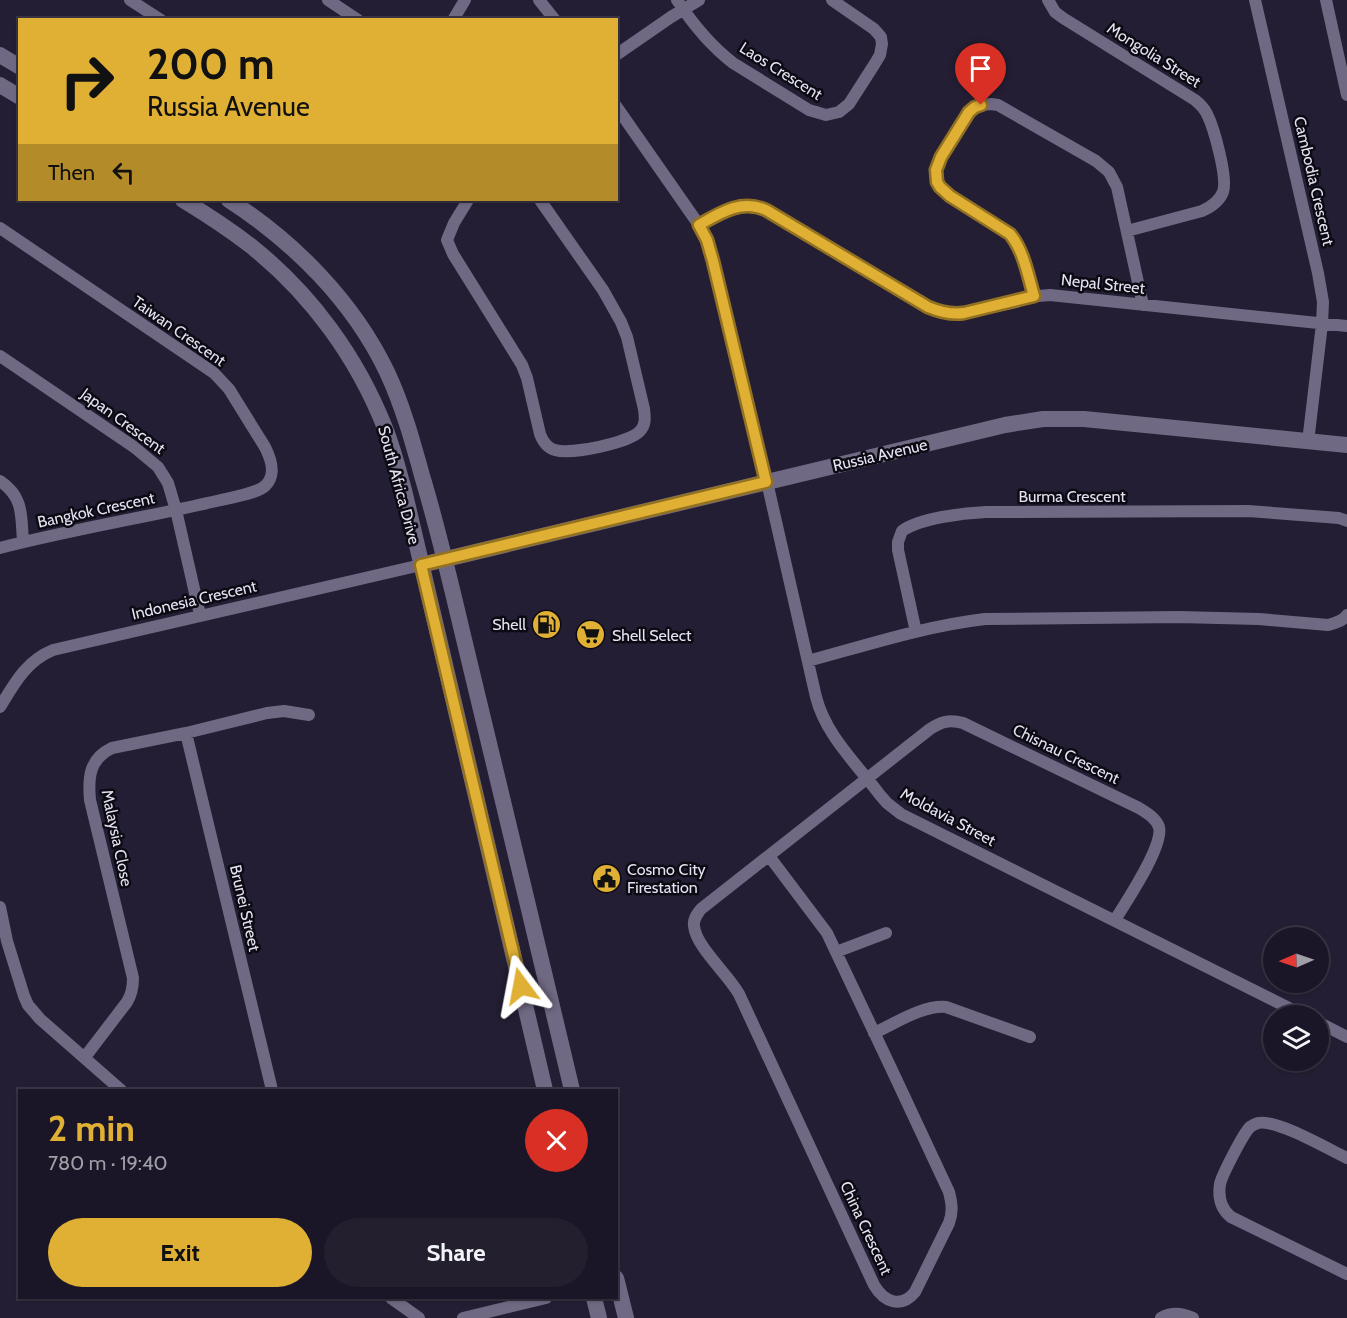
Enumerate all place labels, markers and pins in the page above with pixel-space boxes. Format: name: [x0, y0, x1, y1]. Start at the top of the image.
pin: [955, 43, 1006, 105]
fuel station icon: Shell: [531, 608, 563, 640]
place label: Shell: [492, 615, 526, 634]
supermarket icon: Shell Select: [575, 619, 607, 651]
place label: Shell Select: [612, 626, 692, 645]
place label: Cosmo City Firestation: [627, 860, 706, 897]
public building icon: Cosmo City Firestation: [590, 862, 622, 894]

